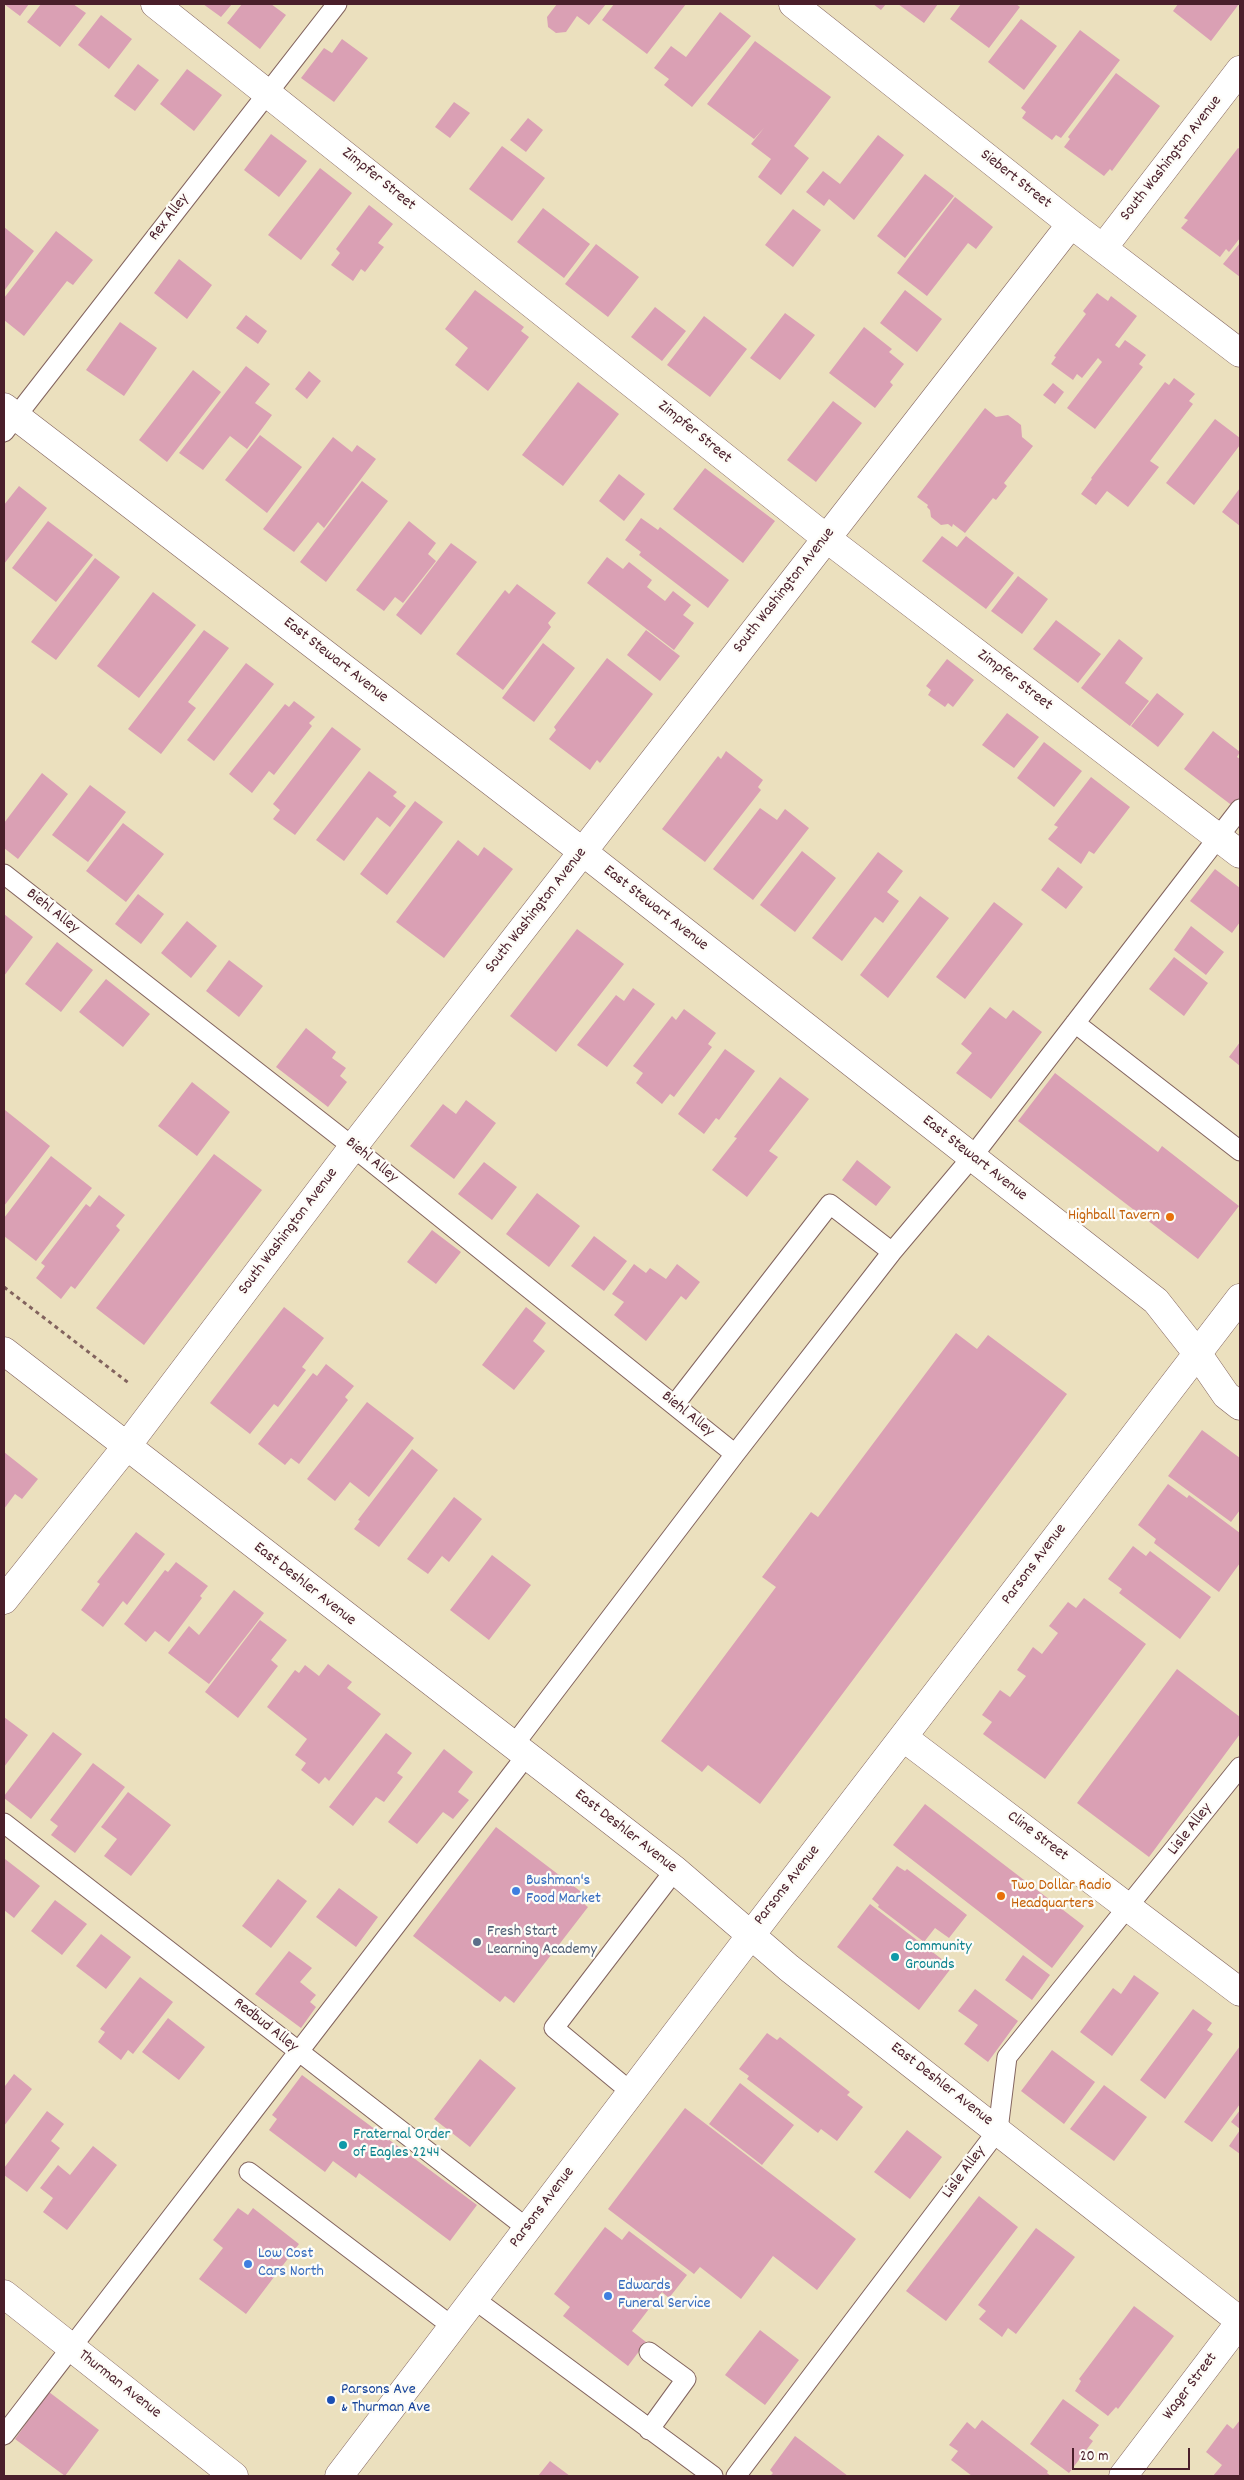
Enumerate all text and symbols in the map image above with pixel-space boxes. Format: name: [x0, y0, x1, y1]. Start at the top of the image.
street label: South Washington Avenue: [1117, 92, 1227, 226]
street label: Zimpfer Street: [337, 144, 419, 216]
street label: Siebert Street: [975, 146, 1055, 214]
street label: Rex Alley: [146, 191, 194, 245]
street label: Zimpfer Street: [653, 397, 735, 469]
street label: South Washington Avenue: [730, 524, 840, 658]
street label: East Stewart Avenue: [279, 614, 391, 708]
street label: Zimpfer Street: [972, 646, 1056, 716]
street label: South Washington Avenue: [482, 844, 592, 978]
street label: East Stewart Avenue: [599, 862, 711, 956]
street label: Biehl Alley: [22, 885, 82, 939]
street label: East Stewart Avenue: [918, 1112, 1030, 1206]
street label: Biehl Alley: [341, 1134, 401, 1188]
street label: South Washington Avenue: [235, 1165, 343, 1299]
place label: Highball Tavern: [1068, 1207, 1160, 1227]
marker: Highball Tavern: [1164, 1211, 1176, 1223]
street label: Biehl Alley: [657, 1388, 717, 1442]
street label: Parsons Avenue: [998, 1521, 1072, 1609]
street label: East Deshler Avenue: [249, 1539, 359, 1631]
street label: East Deshler Avenue: [570, 1786, 680, 1878]
street label: Lisle Alley: [1165, 1800, 1217, 1860]
street label: Cline Street: [1003, 1808, 1071, 1866]
street label: Parsons Avenue: [751, 1842, 825, 1930]
place label: Bushman's Food Market: [526, 1872, 601, 1910]
place label: Two Dollar Radio Headquarters: [1011, 1877, 1111, 1915]
marker: Bushman's Food Market: [510, 1885, 522, 1897]
marker: Two Dollar Radio Headquarters: [995, 1890, 1007, 1902]
place label: Fresh Start Learning Academy: [487, 1923, 597, 1961]
marker: Fresh Start Learning Academy: [471, 1936, 483, 1948]
place label: Community Grounds: [905, 1938, 972, 1976]
marker: Community Grounds: [889, 1951, 901, 1963]
street label: Redbud Alley: [229, 1995, 301, 2057]
street label: East Deshler Avenue: [886, 2039, 996, 2131]
place label: Fraternal Order of Eagles 2244: [353, 2126, 450, 2164]
marker: Fraternal Order of Eagles 2244: [337, 2139, 349, 2151]
street label: Lisle Alley: [939, 2143, 991, 2203]
street label: Parsons Avenue: [506, 2164, 580, 2252]
place label: Low Cost Cars North: [258, 2245, 324, 2283]
marker: Low Cost Cars North: [242, 2258, 254, 2270]
place label: Edwards Funeral Service: [618, 2277, 710, 2315]
marker: Edwards Funeral Service: [602, 2290, 614, 2302]
street label: Thurman Avenue: [74, 2347, 164, 2423]
street label: Wager Street: [1159, 2350, 1223, 2424]
place label: Parsons Ave & Thurman Ave: [341, 2381, 430, 2419]
marker: Parsons Ave & Thurman Ave: [325, 2394, 337, 2406]
scale bar: [1074, 2438, 1192, 2470]
text: 20 m: [1080, 2446, 1108, 2468]

